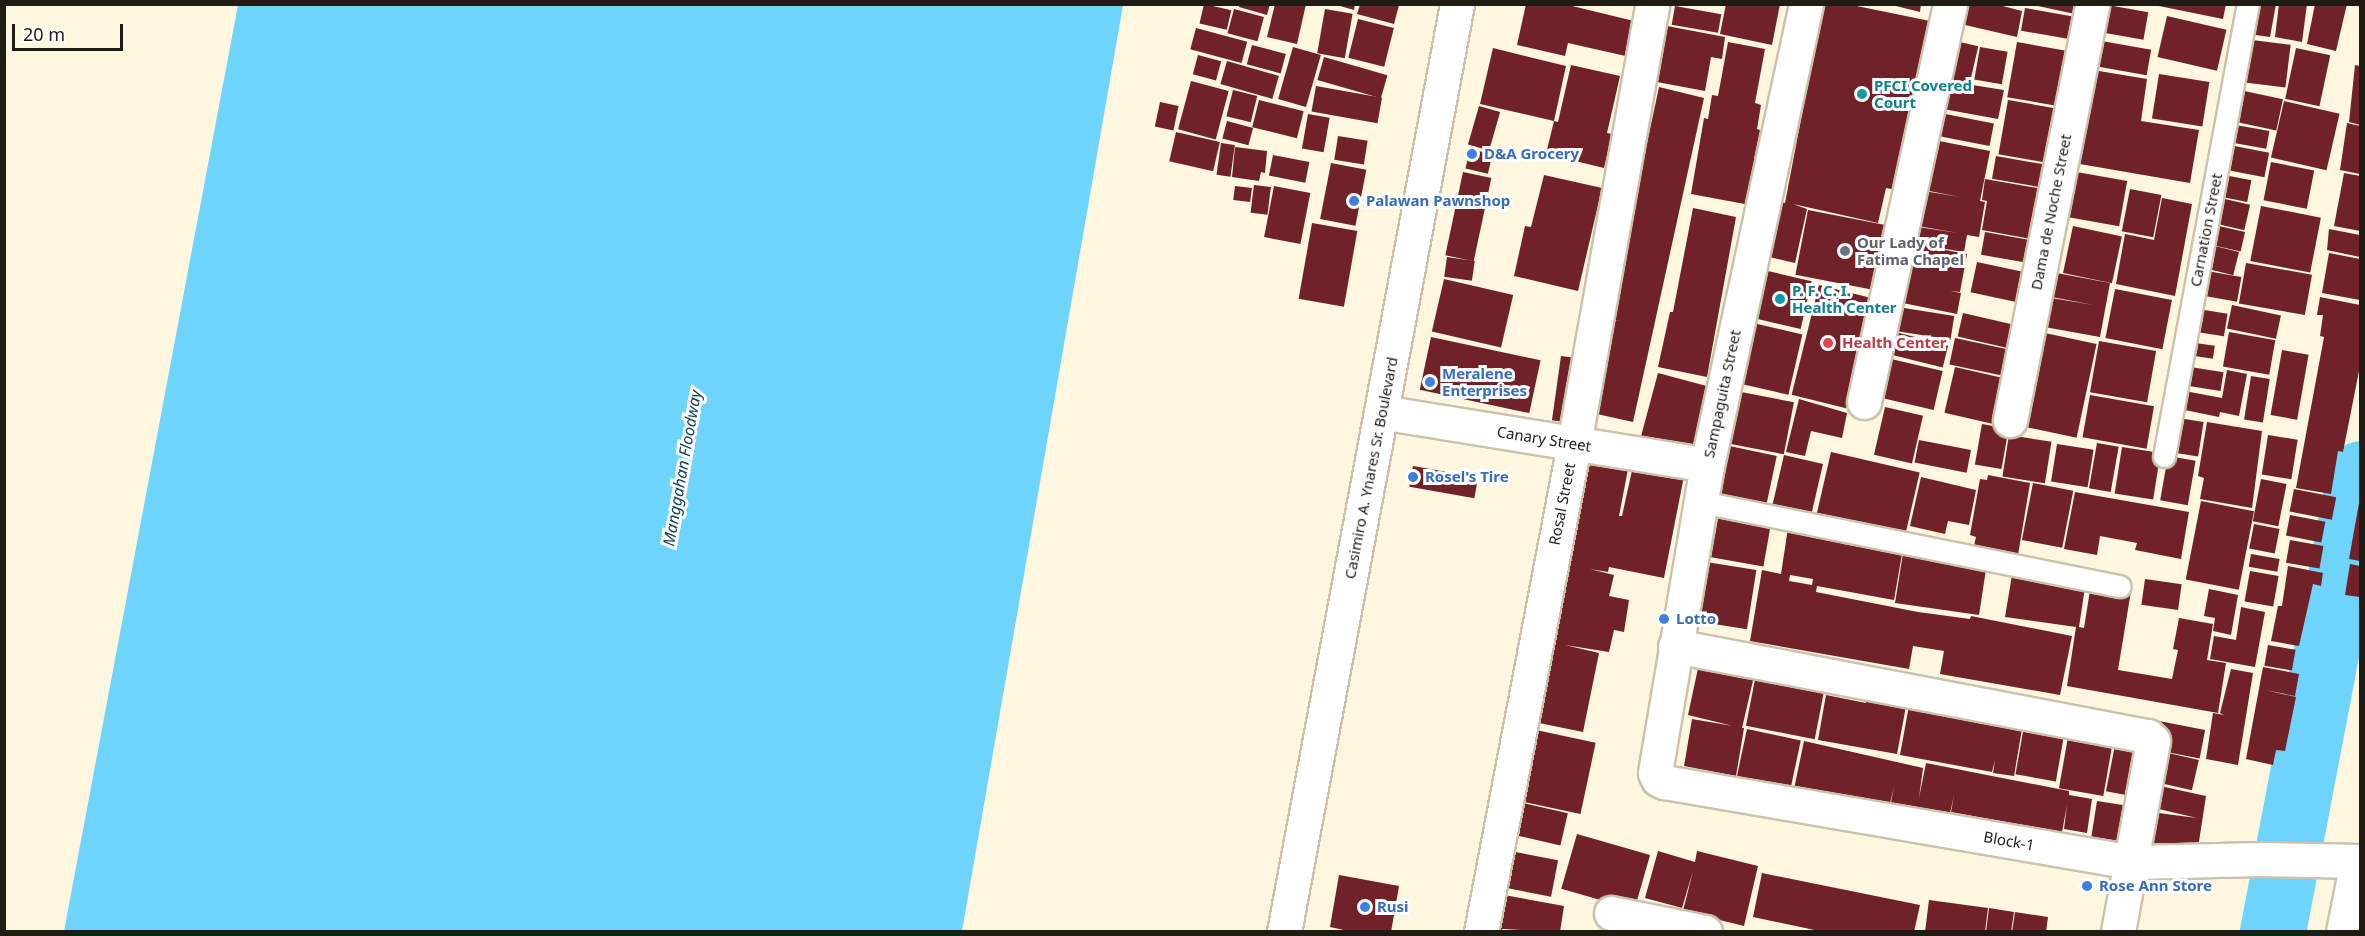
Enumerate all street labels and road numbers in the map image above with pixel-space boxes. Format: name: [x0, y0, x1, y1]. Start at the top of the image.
street label: Dama de Noche Street: [2027, 133, 2075, 291]
street label: Carnation Street: [2186, 172, 2226, 288]
street label: Sampaguita Street: [1700, 328, 1744, 460]
street label: Casimiro A. Ynares Sr. Boulevard: [1341, 356, 1401, 580]
street label: Canary Street: [1496, 423, 1592, 455]
street label: Rosal Street: [1545, 461, 1579, 547]
street label: Block-1: [1982, 828, 2036, 854]

